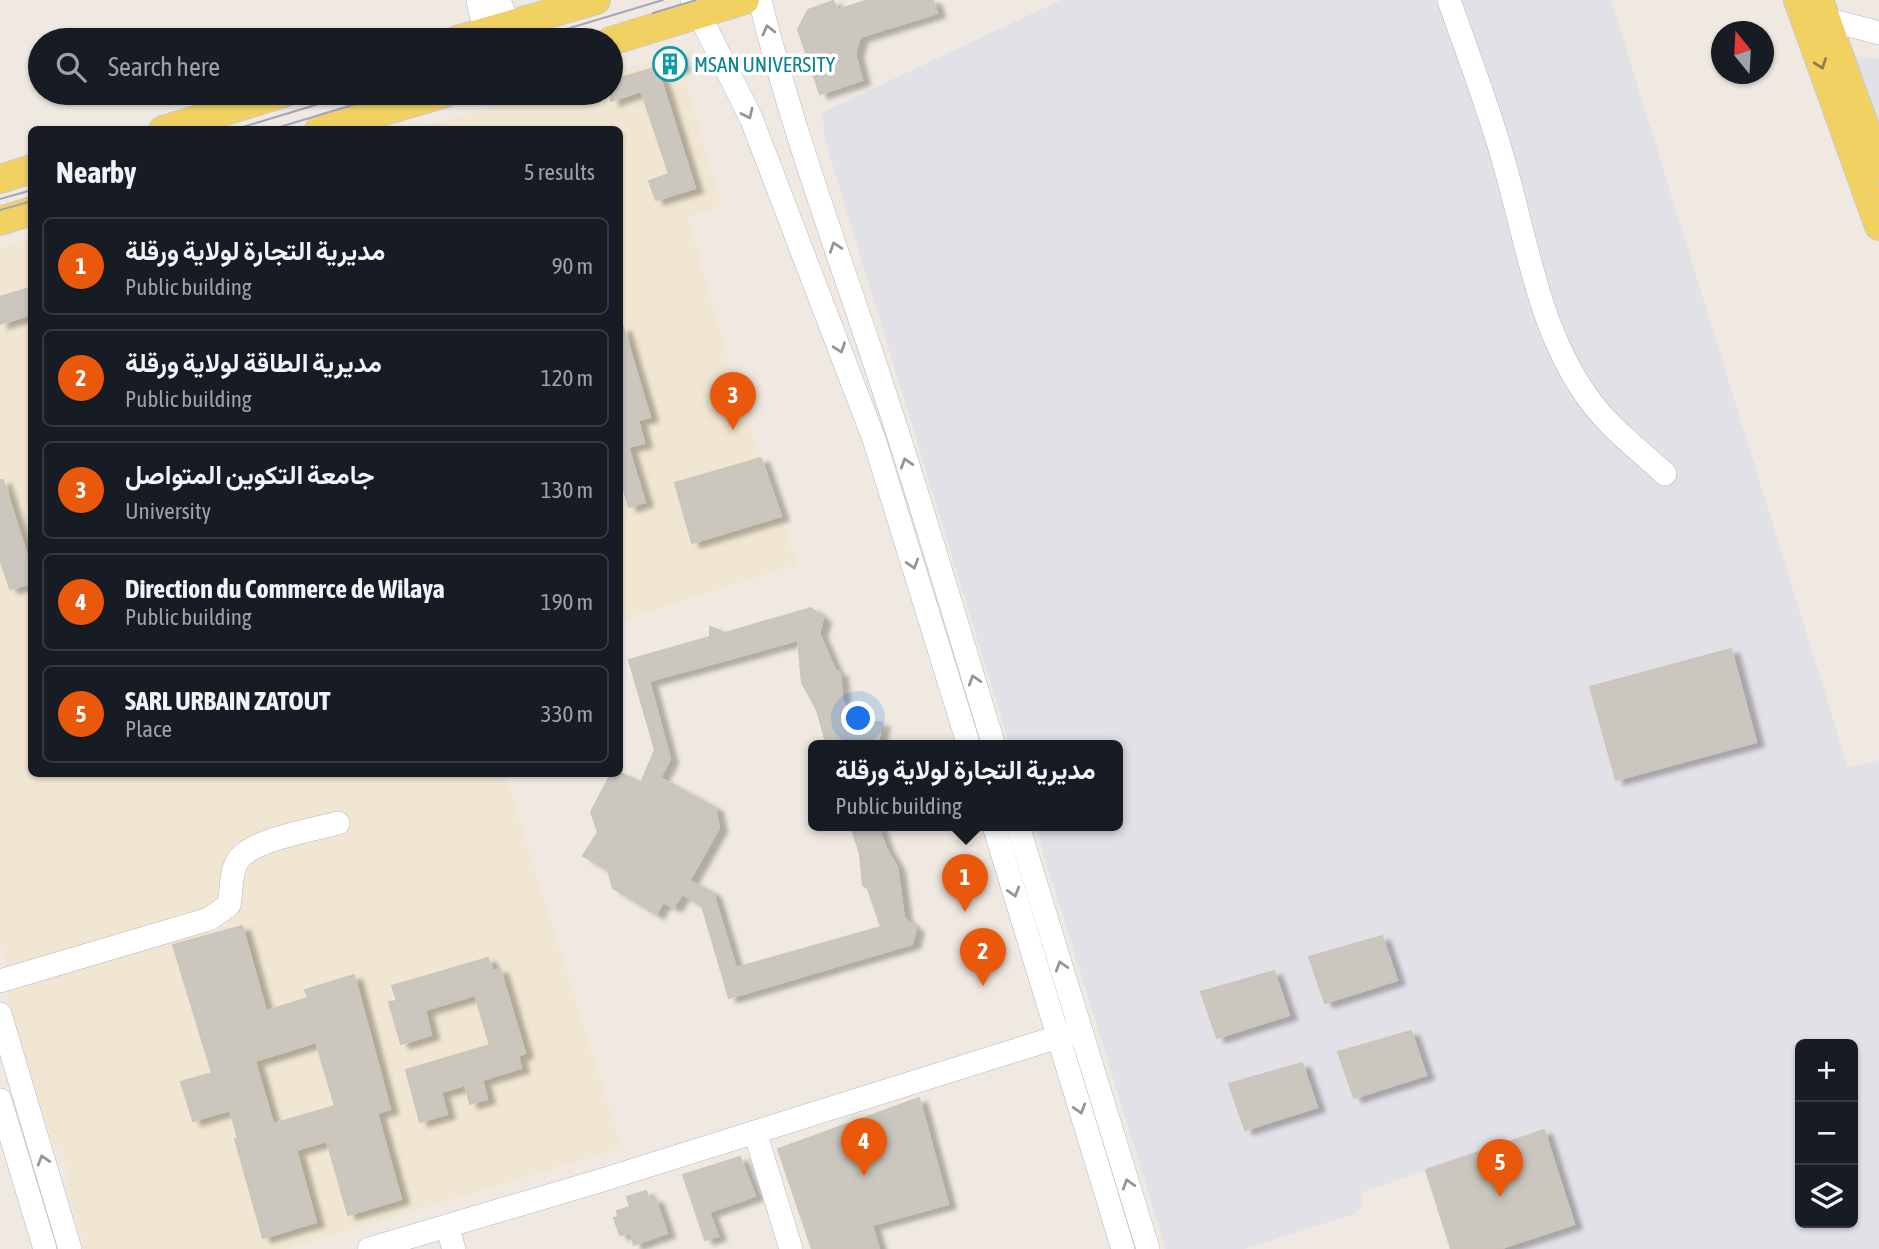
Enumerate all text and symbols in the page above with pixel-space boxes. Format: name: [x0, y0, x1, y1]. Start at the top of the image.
north arrow: [1711, 21, 1774, 84]
one-way arrow: [761, 24, 776, 36]
search box: [28, 28, 623, 105]
building icon: MSAN UNIVERSITY: [651, 45, 689, 83]
icon: search: [52, 48, 90, 86]
text: Search here: [108, 52, 220, 82]
place label: MSAN UNIVERSITY: [694, 52, 836, 76]
one-way arrow: [1812, 58, 1826, 70]
one-way arrow: [740, 106, 754, 119]
text: Nearby: [56, 155, 136, 189]
text: 5 results: [524, 159, 595, 185]
text: مديرية التجارة لولاية ورقلة: [125, 236, 385, 266]
one-way arrow: [829, 241, 843, 254]
text: 1: [76, 253, 86, 279]
text: 90 m: [552, 253, 593, 279]
text: Public building: [125, 274, 252, 300]
one-way arrow: [832, 342, 846, 354]
text: مديرية الطاقة لولاية ورقلة: [125, 348, 382, 378]
text: 2: [76, 365, 86, 391]
text: 120 m: [541, 365, 593, 391]
pin: 3: [710, 372, 756, 430]
text: Public building: [125, 386, 252, 412]
one-way arrow: [900, 457, 915, 469]
text: جامعة التكوين المتواصل: [125, 460, 375, 490]
text: 3: [76, 477, 86, 503]
text: 130 m: [541, 477, 593, 503]
text: University: [125, 498, 211, 524]
one-way arrow: [904, 557, 919, 569]
text: Direction du Commerce de Wilaya: [125, 574, 445, 604]
text: 4: [76, 589, 86, 615]
text: 190 m: [541, 589, 593, 615]
text: Public building: [125, 604, 252, 630]
one-way arrow: [967, 675, 982, 687]
text: SARL URBAIN ZATOUT: [125, 686, 330, 716]
text: 5: [76, 701, 86, 727]
text: 330 m: [541, 701, 593, 727]
your location: [841, 701, 875, 735]
text: Place: [125, 716, 172, 742]
popup: [808, 740, 1123, 831]
text: مديرية التجارة لولاية ورقلة: [835, 755, 1096, 785]
text: Public building: [835, 793, 962, 819]
pin: 1: [942, 854, 988, 912]
one-way arrow: [1005, 885, 1020, 897]
pin: 2: [960, 928, 1006, 986]
one-way arrow: [1054, 961, 1069, 973]
map controls: [1795, 1039, 1858, 1228]
button: +: [1795, 1039, 1858, 1102]
button: −: [1795, 1102, 1858, 1165]
one-way arrow: [1072, 1103, 1087, 1115]
pin: 4: [841, 1118, 887, 1176]
pin: 5: [1477, 1139, 1523, 1197]
one-way arrow: [37, 1154, 52, 1166]
button: layers: [1795, 1165, 1858, 1228]
one-way arrow: [1121, 1178, 1136, 1190]

